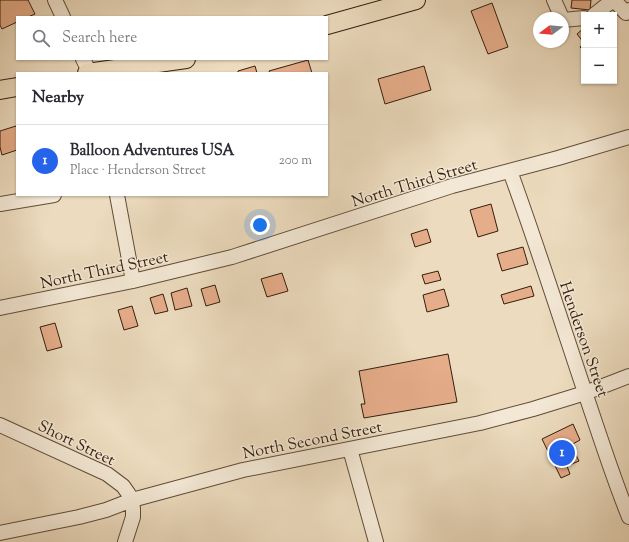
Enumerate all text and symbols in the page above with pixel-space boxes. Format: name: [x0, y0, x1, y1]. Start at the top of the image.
north arrow: [533, 12, 569, 48]
map controls: [581, 12, 617, 84]
button: +: [581, 12, 617, 48]
search box: [16, 16, 328, 60]
icon: search: [30, 27, 52, 49]
text: Search here: [62, 28, 137, 49]
button: −: [581, 48, 617, 84]
text: Nearby: [32, 86, 84, 110]
text: Balloon Adventures USA: [70, 141, 234, 162]
text: 1: [43, 152, 47, 170]
text: 200 m: [279, 152, 312, 170]
street label: North Third Street: [349, 154, 481, 214]
text: Place · Henderson Street: [70, 162, 206, 180]
your location: [250, 215, 270, 235]
street label: North Third Street: [38, 247, 171, 296]
street label: Henderson Street: [552, 279, 613, 401]
street label: Short Street: [33, 416, 119, 473]
street label: North Second Street: [241, 417, 385, 466]
pin: 1: [549, 438, 575, 468]

